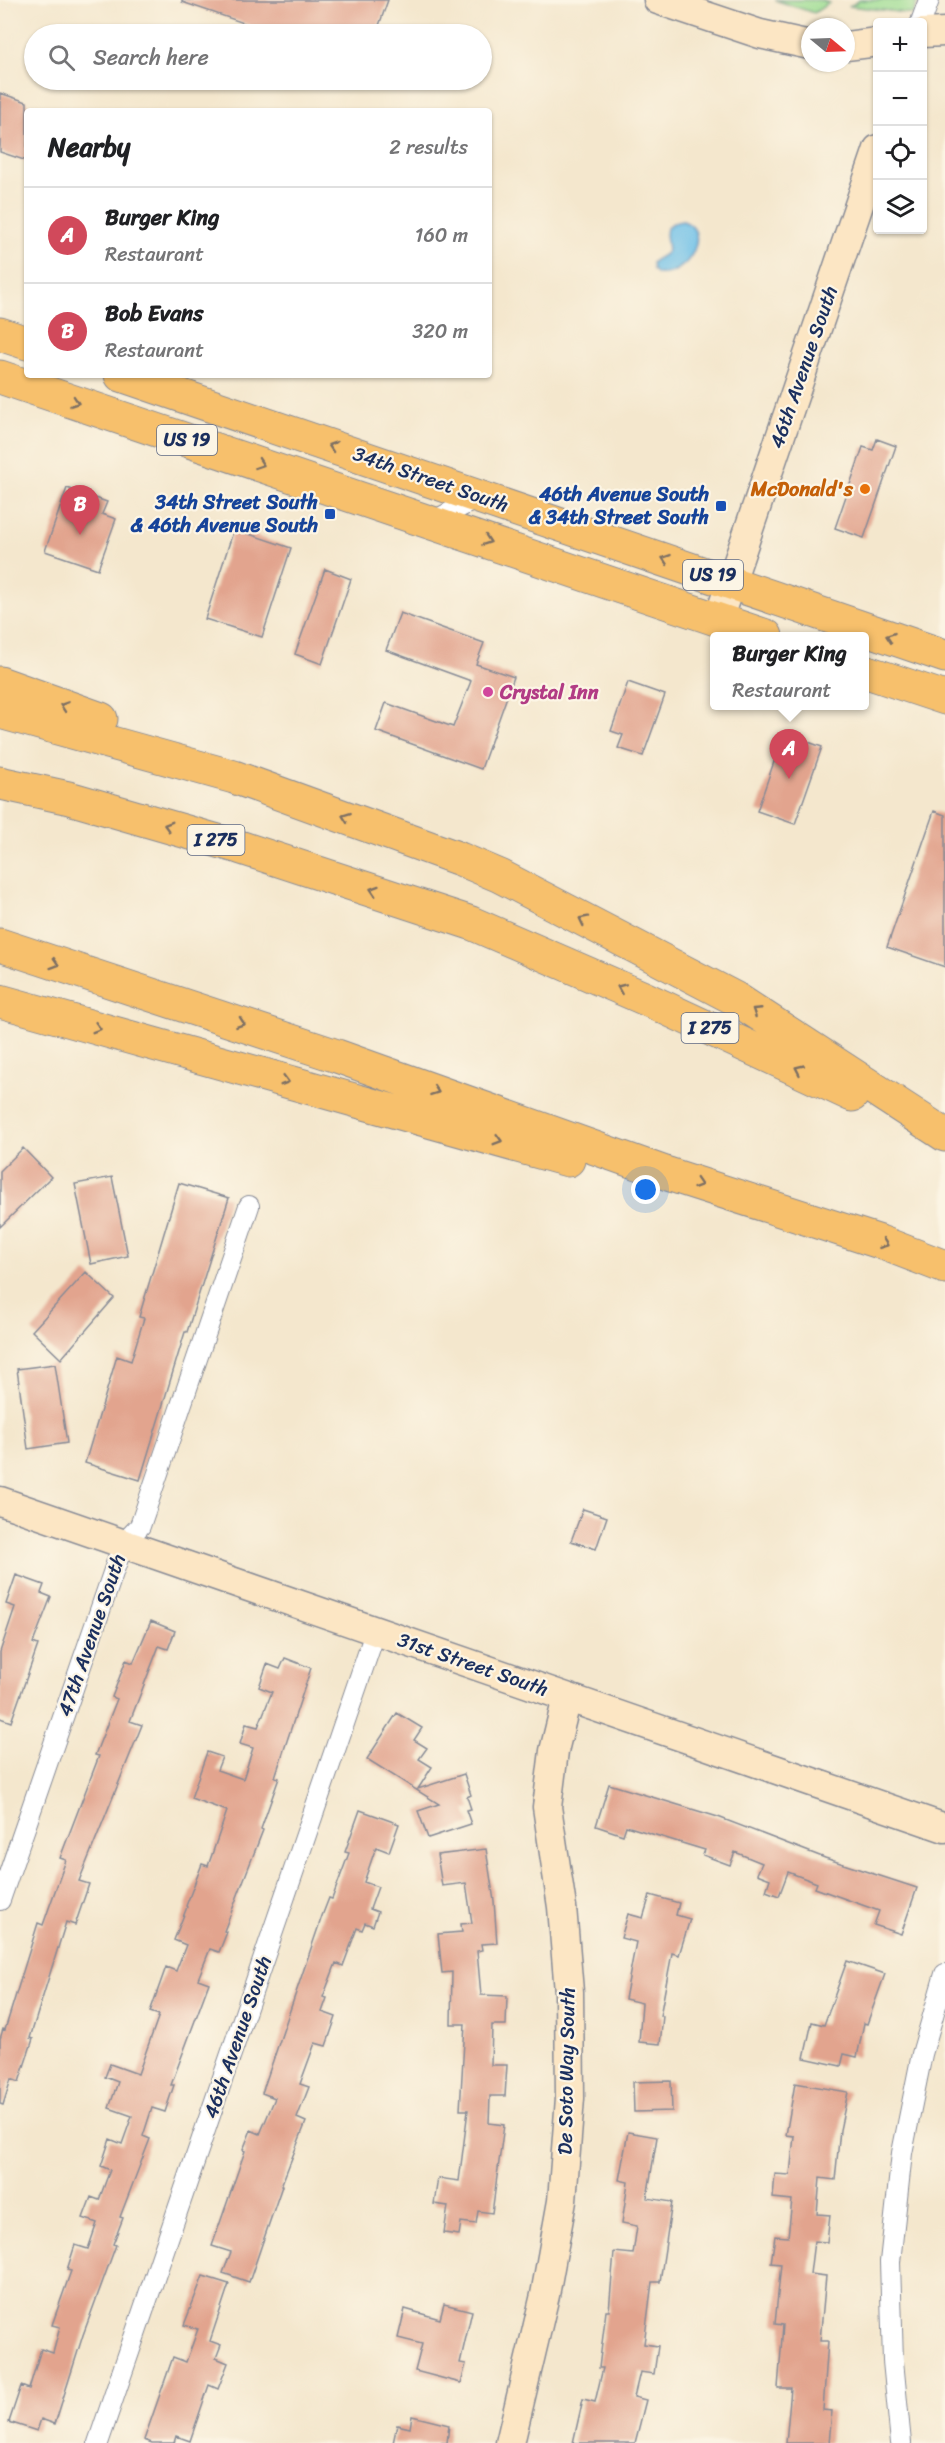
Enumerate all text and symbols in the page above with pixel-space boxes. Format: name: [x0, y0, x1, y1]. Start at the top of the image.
north arrow: [801, 18, 855, 72]
map controls: [873, 18, 927, 234]
button: +: [873, 18, 927, 72]
search box: [24, 24, 492, 90]
text: Search here: [93, 38, 209, 77]
icon: search: [45, 41, 78, 74]
button: −: [873, 72, 927, 126]
text: Nearby: [48, 124, 130, 170]
button: locate: [873, 126, 927, 180]
text: 2 results: [389, 130, 468, 165]
button: layers: [873, 180, 927, 234]
text: Burger King: [105, 198, 219, 237]
text: A: [61, 218, 74, 253]
text: 160 m: [415, 218, 468, 253]
text: Restaurant: [105, 237, 204, 272]
street label: 46th Avenue South: [759, 281, 848, 453]
text: Bob Evans: [105, 294, 203, 333]
text: B: [61, 314, 74, 349]
text: 320 m: [412, 314, 468, 349]
text: Restaurant: [105, 333, 204, 368]
one-way arrow: [69, 395, 80, 407]
road number: US 19: [157, 425, 217, 455]
street label: 34th Street South: [348, 436, 514, 523]
one-way arrow: [327, 441, 338, 453]
one-way arrow: [254, 457, 265, 470]
place label: McDonald's: [750, 472, 854, 507]
place label: 46th Avenue South & 34th Street South: [528, 477, 710, 535]
marker: McDonald's: [858, 482, 872, 496]
place label: 34th Street South & 46th Avenue South: [130, 485, 319, 543]
pin: B: [60, 486, 100, 535]
marker: 46th Avenue South & 34th Street South: [714, 499, 728, 513]
marker: 34th Street South & 46th Avenue South: [323, 507, 337, 521]
one-way arrow: [482, 534, 492, 547]
one-way arrow: [661, 554, 672, 567]
road number: US 19: [683, 560, 743, 590]
one-way arrow: [885, 631, 896, 644]
popup: [710, 632, 869, 710]
text: Burger King: [732, 634, 847, 673]
text: Restaurant: [732, 673, 831, 708]
place label: Crystal Inn: [499, 675, 599, 710]
marker: Crystal Inn: [481, 685, 495, 699]
one-way arrow: [59, 700, 70, 713]
pin: A: [770, 730, 808, 779]
one-way arrow: [341, 812, 352, 825]
one-way arrow: [163, 821, 173, 833]
road number: I 275: [188, 825, 244, 855]
one-way arrow: [369, 885, 380, 897]
one-way arrow: [579, 916, 590, 927]
one-way arrow: [49, 957, 60, 969]
one-way arrow: [617, 983, 628, 995]
one-way arrow: [751, 1007, 762, 1018]
road number: I 275: [682, 1013, 738, 1043]
one-way arrow: [235, 1016, 246, 1029]
one-way arrow: [91, 1021, 102, 1033]
one-way arrow: [794, 1065, 805, 1077]
one-way arrow: [280, 1073, 290, 1086]
one-way arrow: [429, 1084, 440, 1097]
one-way arrow: [493, 1133, 503, 1145]
your location: [631, 1175, 660, 1204]
one-way arrow: [692, 1177, 703, 1189]
one-way arrow: [878, 1237, 889, 1249]
street label: 47th Avenue South: [47, 1549, 136, 1721]
street label: 31st Street South: [393, 1622, 553, 1707]
street label: 46th Avenue South: [193, 1951, 282, 2123]
street label: De Soto Way South: [548, 1987, 585, 2155]

